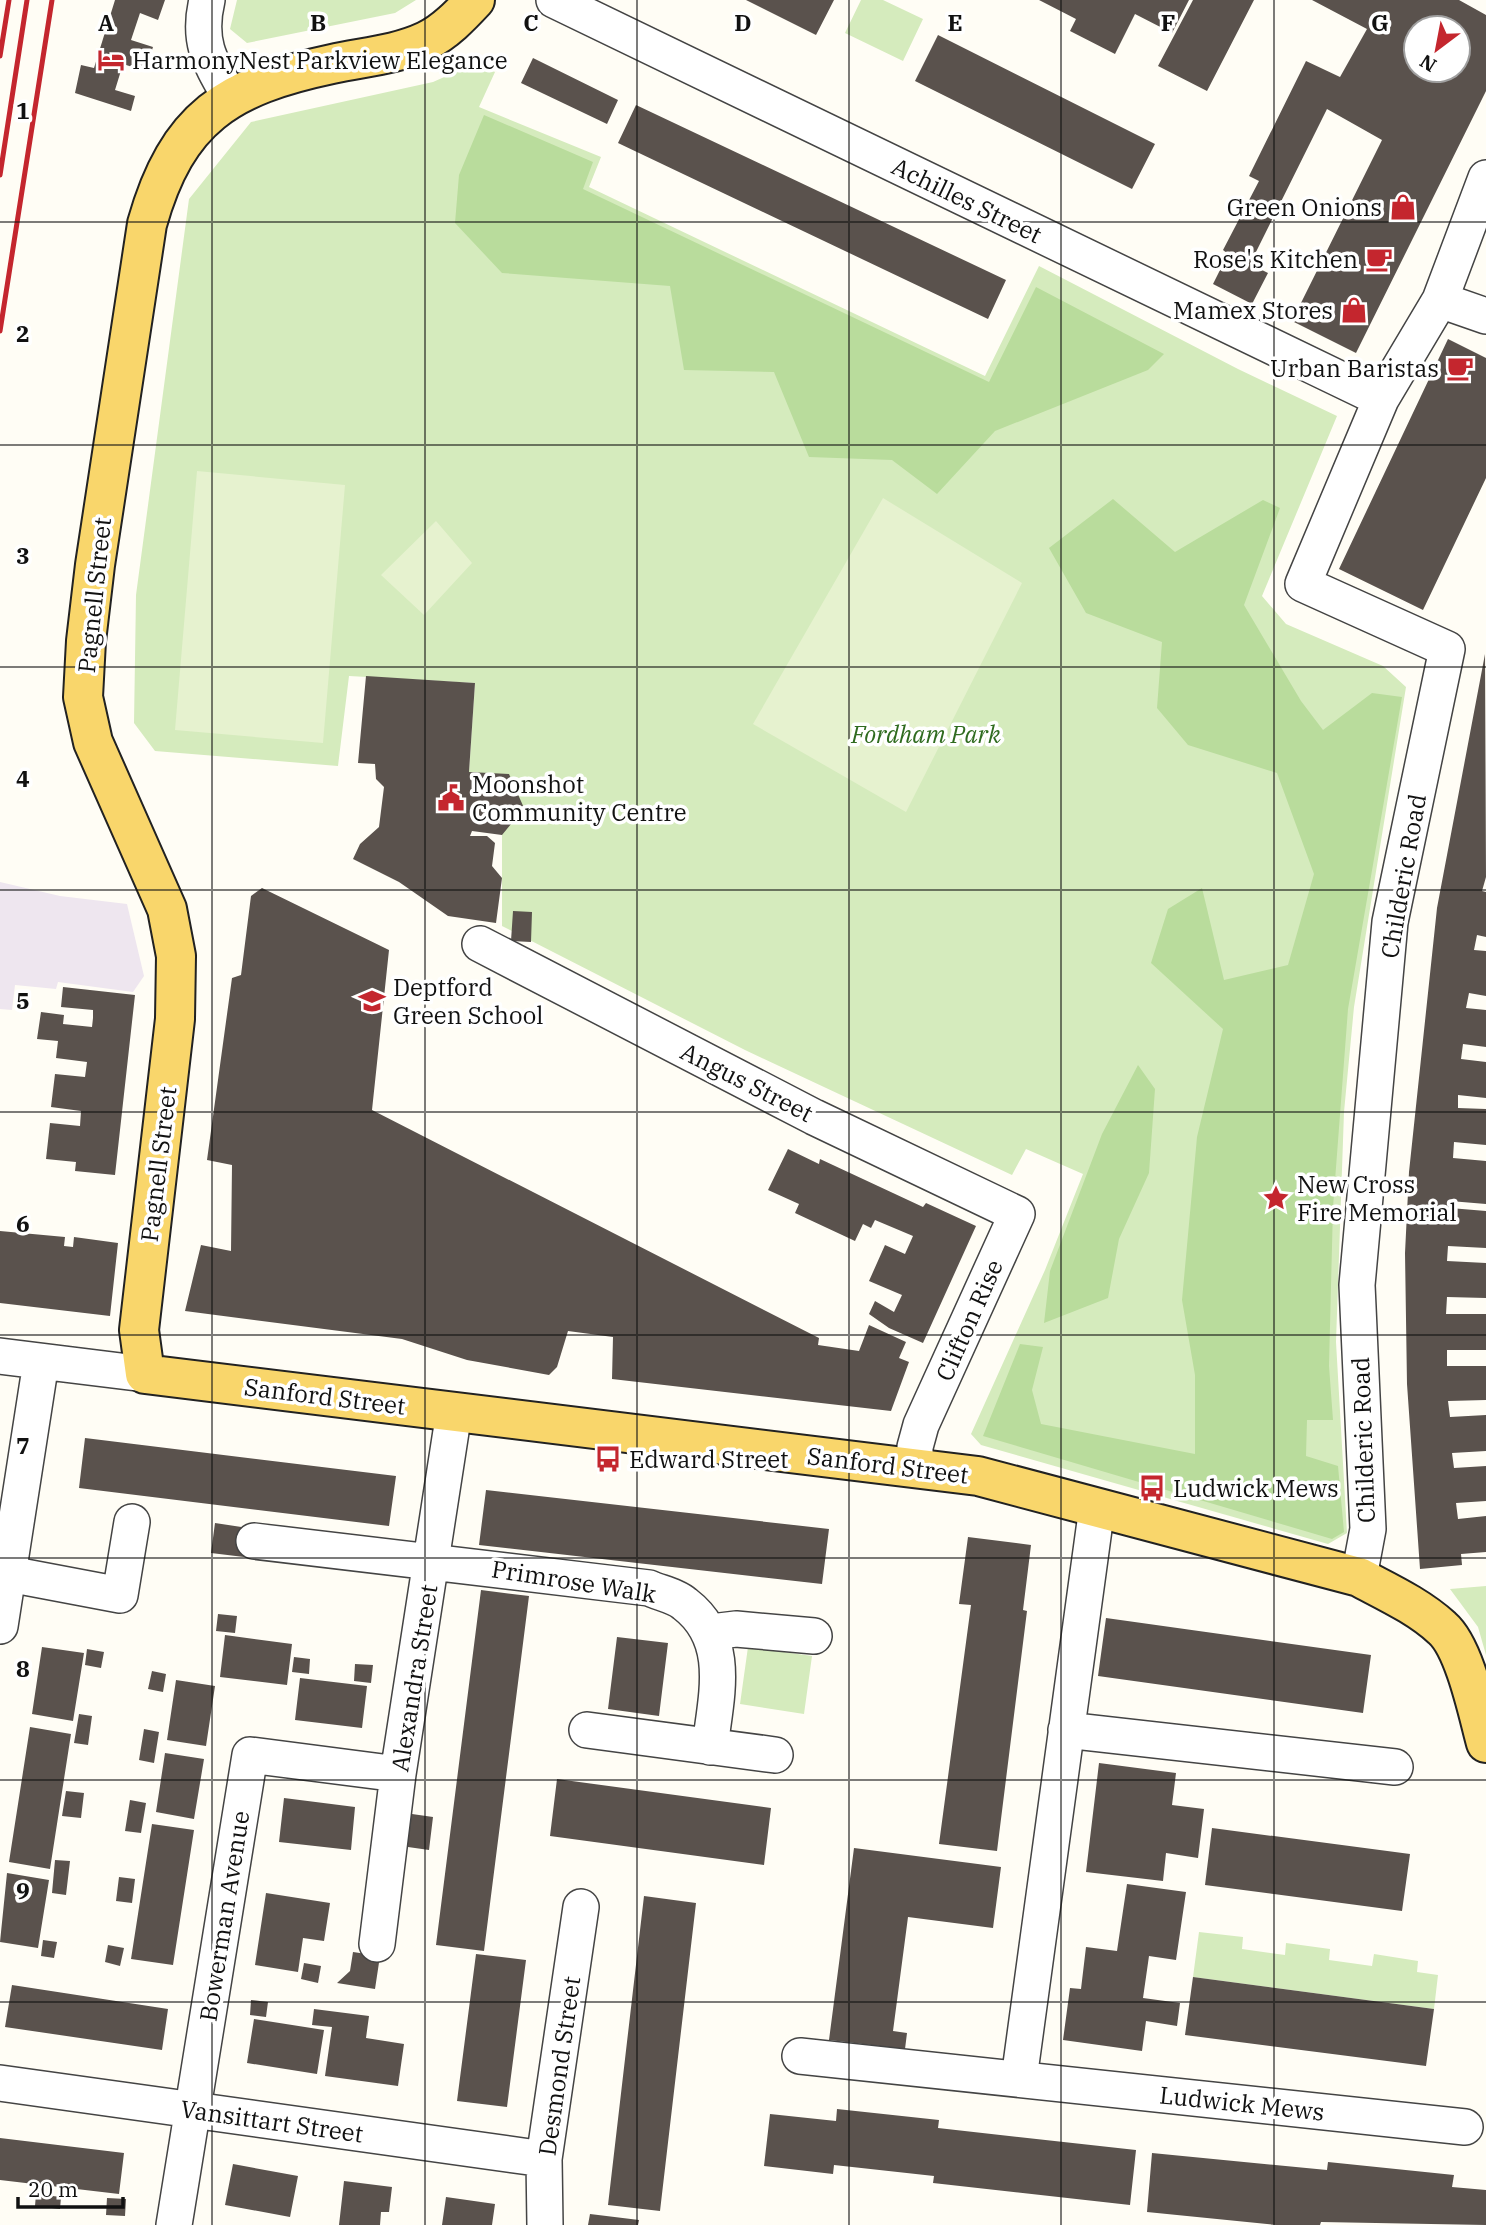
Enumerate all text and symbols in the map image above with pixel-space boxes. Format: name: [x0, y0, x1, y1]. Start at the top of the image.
text: A: [98, 7, 114, 37]
text: B: [310, 7, 326, 37]
text: C: [523, 7, 539, 37]
text: D: [734, 7, 752, 37]
text: E: [947, 7, 963, 37]
text: F: [1161, 7, 1175, 37]
text: G: [1371, 7, 1389, 37]
north arrow: [1402, 14, 1472, 84]
place label: HarmonyNest Parkview Elegance: [132, 44, 508, 76]
hotel icon: HarmonyNest Parkview Elegance: [96, 45, 126, 75]
text: N: [1415, 49, 1441, 78]
text: 1: [16, 95, 30, 125]
street label: Achilles Street: [887, 150, 1047, 250]
place label: Green Onions: [1227, 191, 1382, 223]
shop icon: Green Onions: [1388, 192, 1418, 222]
place label: Rose's Kitchen: [1193, 243, 1358, 275]
cafe icon: Rose's Kitchen: [1364, 244, 1394, 274]
place label: Mamex Stores: [1173, 294, 1333, 326]
shop icon: Mamex Stores: [1339, 295, 1369, 325]
text: 2: [16, 318, 30, 348]
place label: Urban Baristas: [1270, 352, 1439, 384]
cafe icon: Urban Baristas: [1445, 353, 1475, 383]
street label: Pagnell Street: [70, 516, 118, 674]
text: 3: [16, 540, 30, 570]
park label: Fordham Park: [850, 718, 1001, 750]
text: 4: [16, 763, 30, 793]
place label: Moonshot Community Centre: [472, 768, 687, 828]
public building icon: Moonshot Community Centre: [436, 783, 466, 813]
street label: Childeric Road: [1373, 791, 1433, 961]
place label: Deptford Green School: [393, 971, 544, 1031]
text: 5: [16, 985, 30, 1015]
school or university icon: Deptford Green School: [357, 986, 387, 1016]
street label: Angus Street: [675, 1035, 819, 1129]
street label: Pagnell Street: [133, 1084, 183, 1244]
place label: New Cross Fire Memorial: [1297, 1168, 1457, 1228]
place icon: New Cross Fire Memorial: [1261, 1183, 1291, 1213]
text: 6: [16, 1208, 30, 1238]
street label: Clifton Rise: [928, 1254, 1010, 1386]
street label: Childeric Road: [1344, 1356, 1382, 1524]
street label: Sanford Street: [242, 1370, 408, 1422]
text: 7: [16, 1430, 30, 1460]
street label: Sanford Street: [805, 1439, 971, 1491]
place label: Edward Street: [629, 1443, 789, 1475]
bus stop icon: Edward Street: [593, 1444, 623, 1474]
place label: Ludwick Mews: [1173, 1472, 1339, 1504]
bus stop icon: Ludwick Mews: [1137, 1473, 1167, 1503]
street label: Primrose Walk: [489, 1552, 659, 1610]
street label: Alexandra Street: [383, 1582, 445, 1774]
text: 8: [16, 1653, 30, 1683]
street label: Bowerman Avenue: [192, 1808, 256, 2024]
text: 9: [16, 1875, 30, 1905]
street label: Desmond Street: [531, 1974, 587, 2158]
street label: Ludwick Mews: [1158, 2078, 1326, 2128]
street label: Vansittart Street: [179, 2092, 365, 2150]
scale bar: [18, 2166, 122, 2210]
text: 20 m: [28, 2175, 78, 2203]

